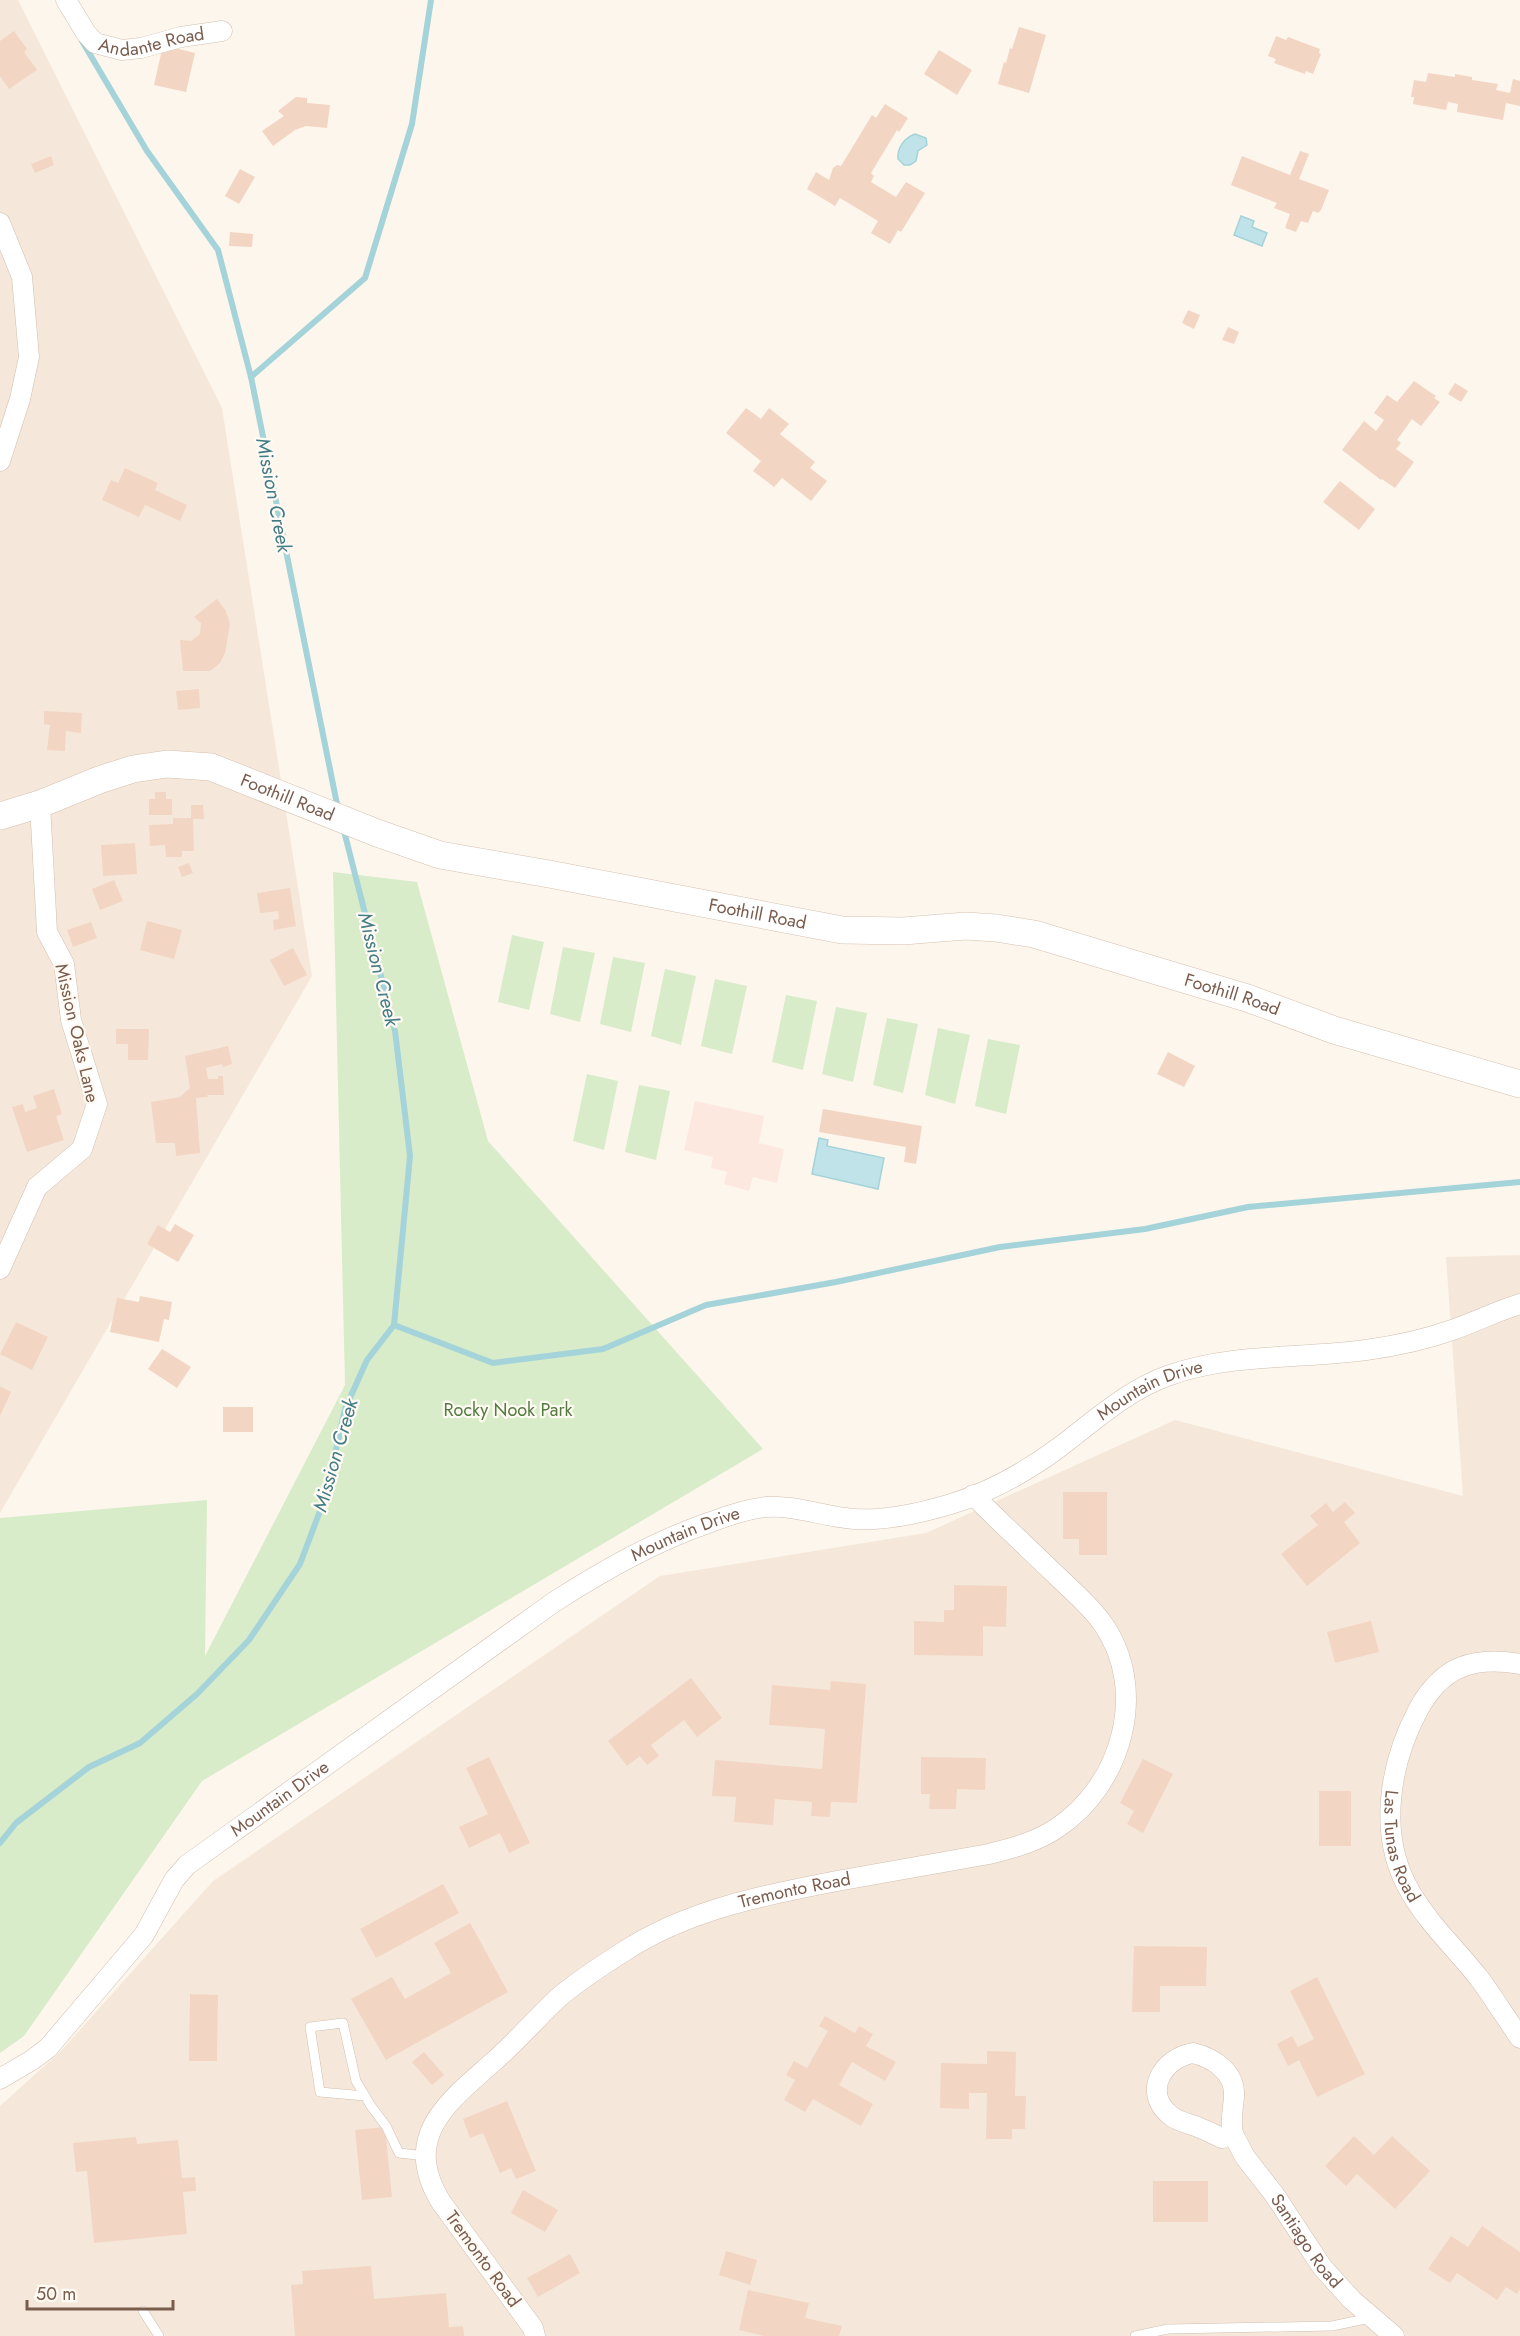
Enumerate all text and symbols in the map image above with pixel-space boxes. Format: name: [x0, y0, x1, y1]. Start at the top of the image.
street label: Andante Road: [96, 21, 206, 63]
water label: Mission Creek: [248, 435, 299, 556]
street label: Foothill Road: [237, 767, 338, 828]
street label: Foothill Road: [706, 892, 809, 936]
water label: Mission Creek: [350, 909, 407, 1031]
street label: Mission Oaks Lane: [48, 961, 106, 1105]
street label: Foothill Road: [1181, 967, 1284, 1022]
street label: Mountain Drive: [1091, 1353, 1205, 1427]
water label: Mission Creek: [305, 1394, 366, 1515]
park label: Rocky Nook Park: [443, 1397, 573, 1423]
street label: Mountain Drive: [626, 1500, 743, 1568]
street label: Mountain Drive: [225, 1754, 334, 1843]
street label: Las Tunas Road: [1377, 1789, 1427, 1907]
street label: Tremonto Road: [736, 1866, 852, 1915]
street label: Santiago Road: [1264, 2189, 1348, 2294]
street label: Tremonto Road: [439, 2205, 527, 2313]
scale bar: [27, 2273, 172, 2311]
text: 50 m: [36, 2281, 76, 2307]

